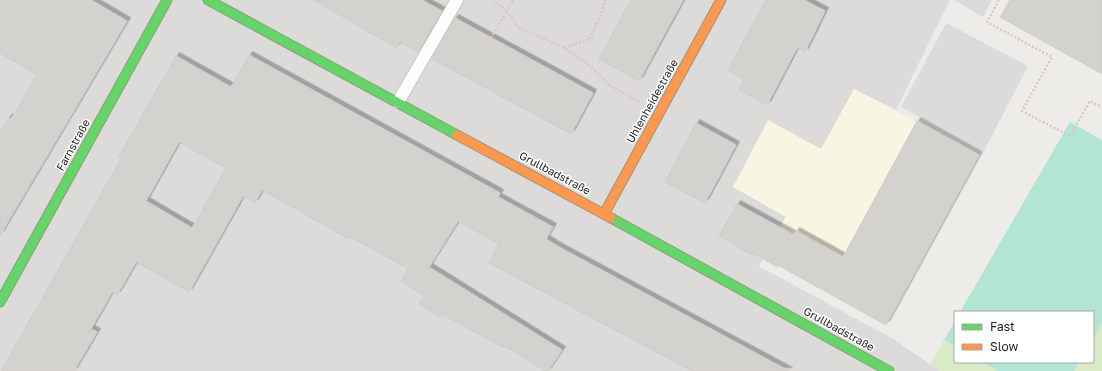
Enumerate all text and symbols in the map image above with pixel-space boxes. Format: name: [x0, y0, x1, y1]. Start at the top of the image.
street label: Uhlenheidestraße: [623, 57, 680, 145]
street label: Farnstraße: [53, 117, 92, 173]
street label: Grullbadstraße: [517, 148, 593, 197]
street label: Grullbadstraße: [802, 304, 877, 353]
legend: [954, 311, 1094, 363]
text: Fast: [990, 319, 1015, 334]
text: Slow: [990, 339, 1018, 354]

